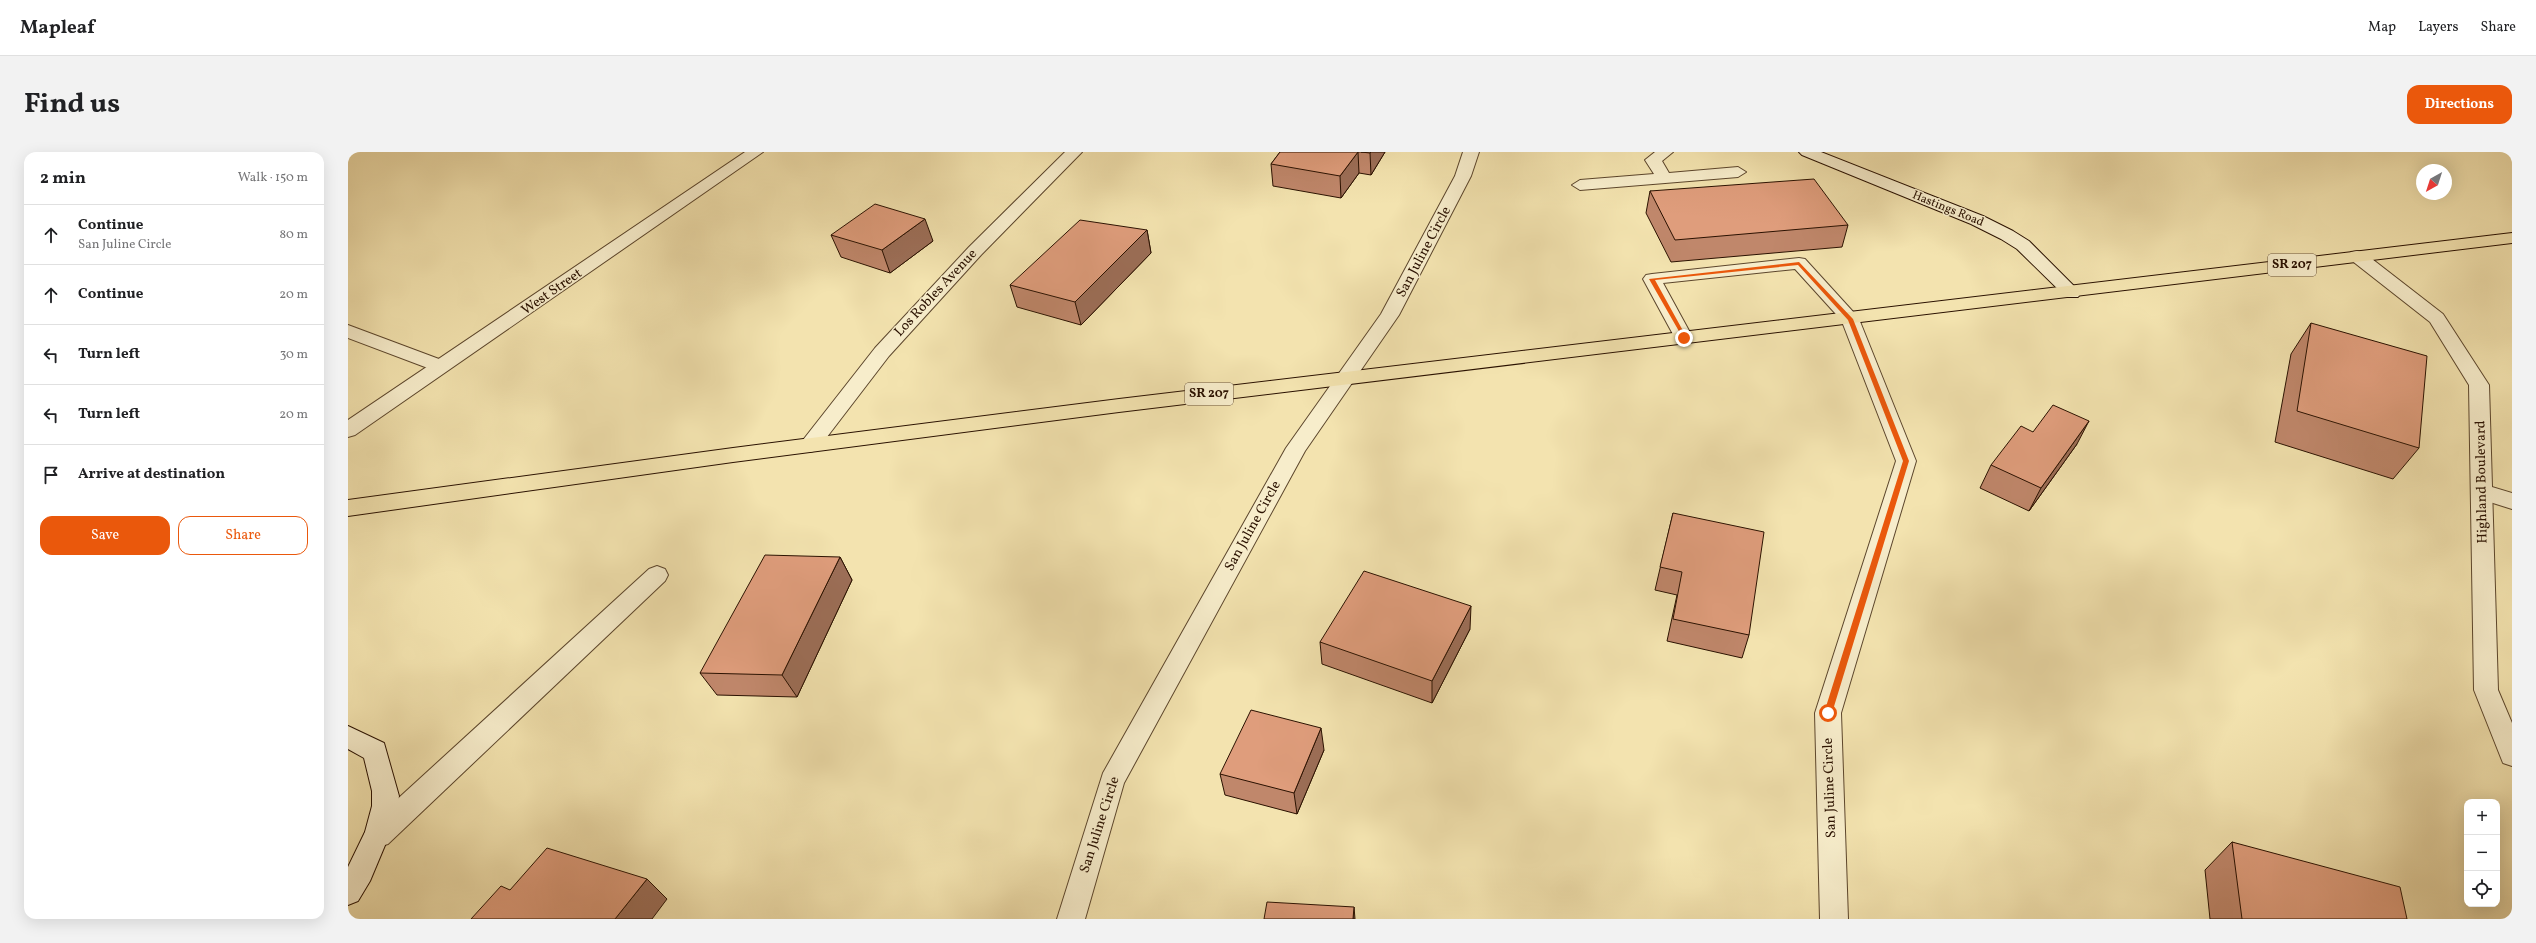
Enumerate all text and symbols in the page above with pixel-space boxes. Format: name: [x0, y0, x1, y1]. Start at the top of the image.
text: Mapleaf: [20, 15, 95, 41]
text: Map: [2368, 18, 2396, 37]
text: Layers: [2418, 18, 2458, 37]
text: Share: [2480, 18, 2516, 37]
text: Find us: [24, 85, 120, 124]
button: Directions: [2407, 85, 2512, 124]
north arrow: [2416, 164, 2452, 200]
text: 2 min: [40, 167, 86, 190]
text: Walk · 150 m: [238, 169, 308, 187]
street label: Hastings Road: [1910, 187, 1986, 231]
street label: San Juline Circle: [1392, 203, 1456, 301]
text: Continue: [78, 215, 143, 236]
icon: ahead: [40, 224, 62, 246]
text: 80 m: [279, 226, 308, 244]
text: San Juline Circle: [78, 236, 171, 254]
street label: Los Robles Avenue: [890, 245, 982, 341]
road number: SR 207: [2268, 254, 2316, 276]
street label: West Street: [518, 264, 586, 320]
icon: ahead: [40, 284, 62, 306]
text: Continue: [78, 284, 143, 305]
text: 20 m: [279, 286, 308, 304]
route end: [1675, 329, 1693, 347]
icon: left: [40, 344, 62, 366]
text: Turn left: [78, 344, 140, 365]
text: 30 m: [280, 346, 308, 364]
road number: SR 207: [1185, 383, 1233, 405]
icon: left: [40, 404, 62, 426]
text: Turn left: [78, 404, 140, 425]
text: 20 m: [279, 406, 308, 424]
street label: Highland Boulevard: [2471, 420, 2493, 544]
icon: arrive: [40, 464, 62, 486]
text: Arrive at destination: [78, 464, 225, 485]
street label: San Juline Circle: [1220, 477, 1286, 575]
button: Save: [40, 516, 170, 555]
button: Share: [178, 516, 308, 555]
route start: [1819, 704, 1837, 722]
street label: San Juline Circle: [1819, 737, 1841, 839]
street label: San Juline Circle: [1075, 774, 1125, 876]
map controls: [2464, 799, 2500, 907]
button: +: [2464, 799, 2500, 835]
button: −: [2464, 835, 2500, 871]
button: locate: [2464, 871, 2500, 907]

